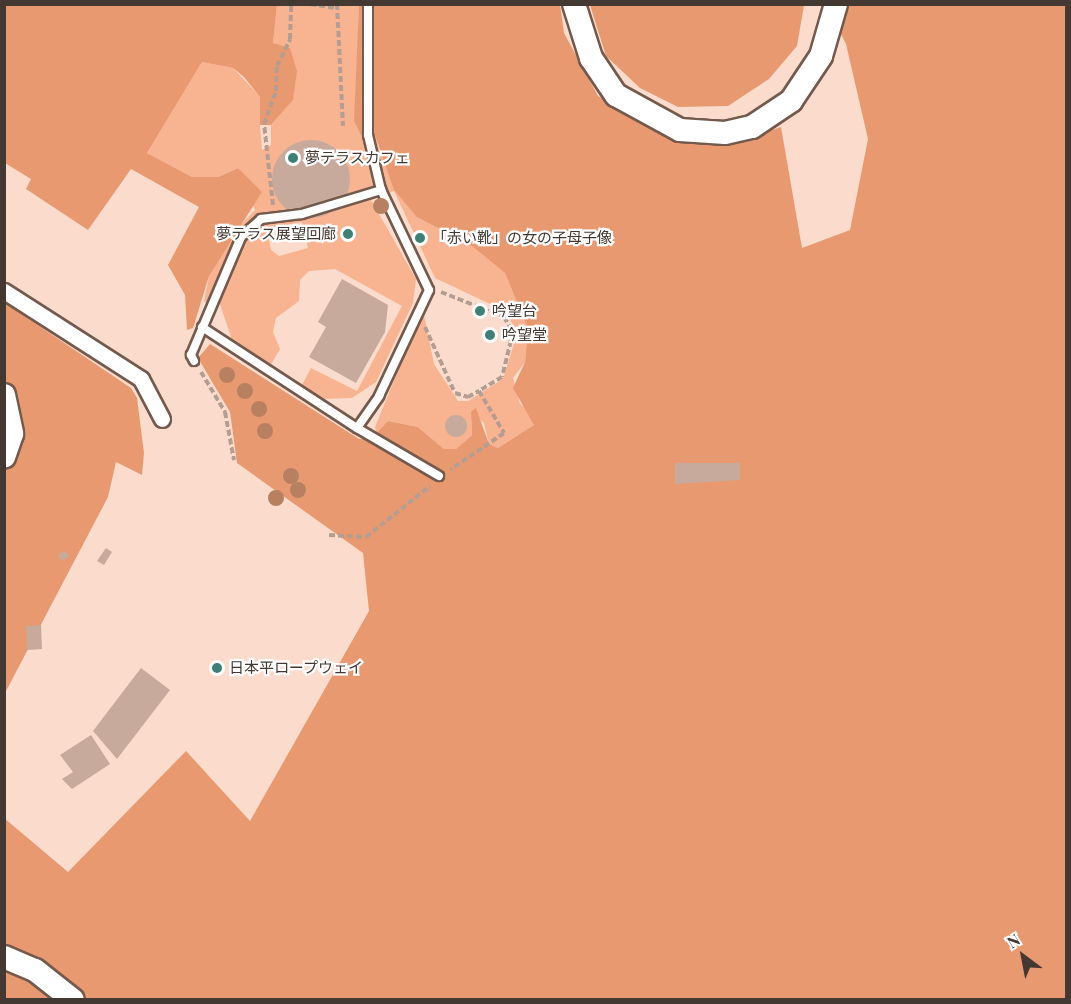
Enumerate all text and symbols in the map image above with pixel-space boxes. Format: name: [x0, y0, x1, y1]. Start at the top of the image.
place label: 夢テラスカフェ: [305, 149, 410, 167]
marker: 夢テラスカフェ: [286, 151, 300, 165]
place label: 夢テラス展望回廊: [216, 225, 336, 243]
marker: 夢テラス展望回廊: [341, 227, 355, 241]
place label: 「赤い靴」の女の子母子像: [432, 229, 612, 247]
marker: 「赤い靴」の女の子母子像: [413, 231, 427, 245]
place label: 吟望台: [492, 302, 537, 320]
marker: 吟望台: [473, 304, 487, 318]
place label: 吟望堂: [502, 326, 547, 344]
marker: 吟望堂: [483, 328, 497, 342]
place label: 日本平ロープウェイ: [229, 659, 364, 677]
marker: 日本平ロープウェイ: [210, 661, 224, 675]
north arrow: [993, 926, 1053, 986]
text: N: [1003, 928, 1024, 952]

